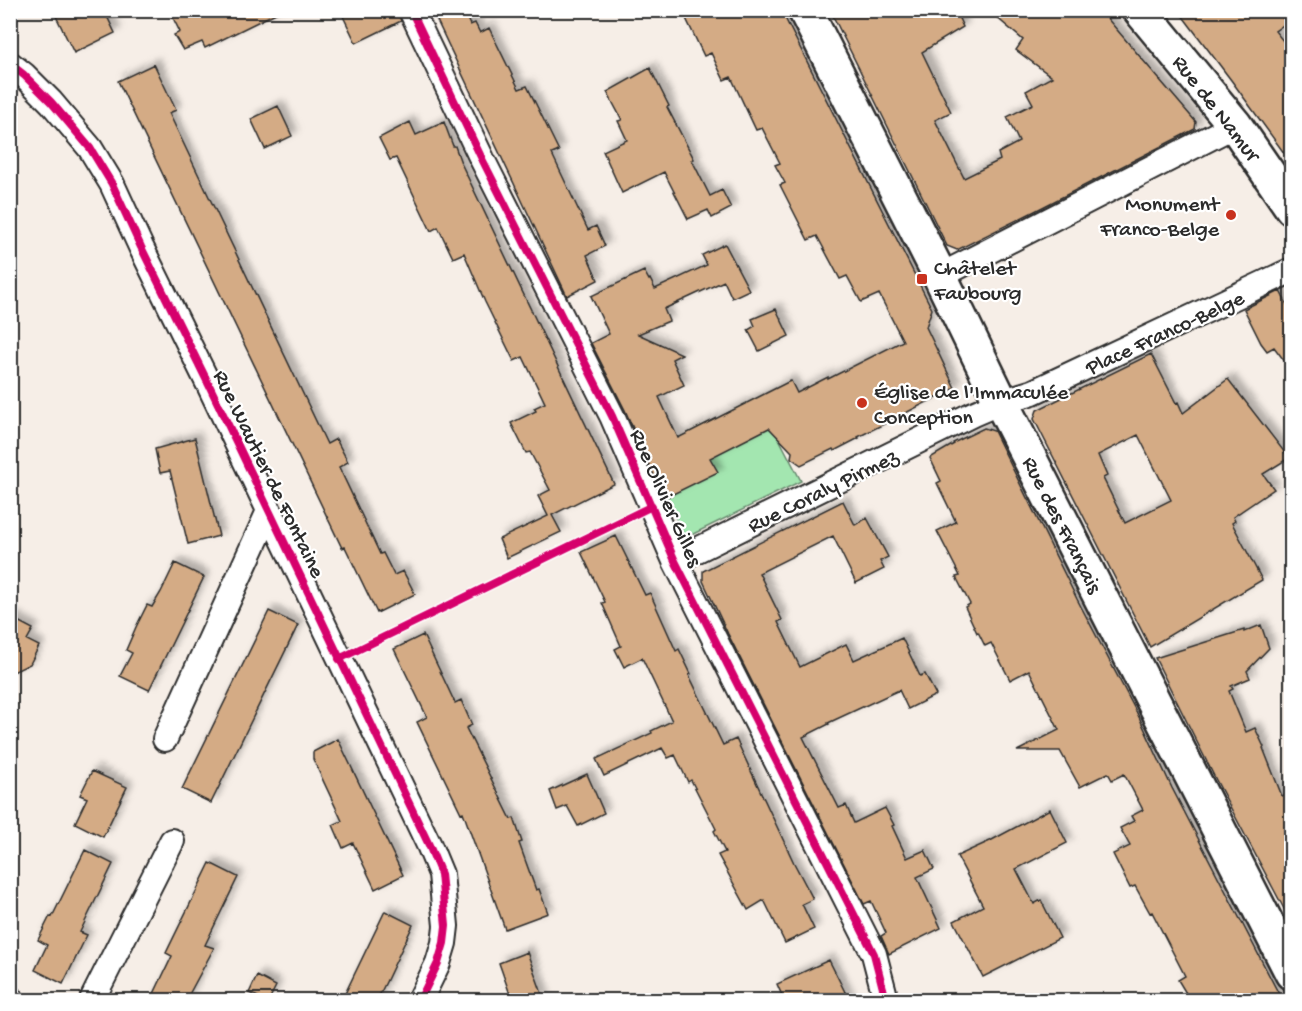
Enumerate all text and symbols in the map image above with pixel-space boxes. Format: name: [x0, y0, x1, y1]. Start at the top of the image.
street label: Rue de Namur: [1165, 51, 1266, 170]
place label: Monument Franco-Belge: [1099, 193, 1221, 244]
marker: Monument Franco-Belge: [1224, 208, 1238, 222]
place label: Châtelet Faubourg: [933, 257, 1021, 308]
marker: Châtelet Faubourg: [915, 272, 929, 286]
street label: Place Franco-Belge: [1081, 286, 1250, 383]
street label: Rue Wautier de Fontaine: [206, 367, 329, 584]
place label: Église de l'Immaculée Conception: [874, 381, 1069, 432]
marker: Église de l'Immaculée Conception: [855, 396, 869, 410]
street label: Rue Olivier Gilles: [622, 426, 707, 572]
street label: Rue Coraly Pirmez: [744, 444, 904, 540]
street label: Rue des Français: [1015, 453, 1107, 599]

